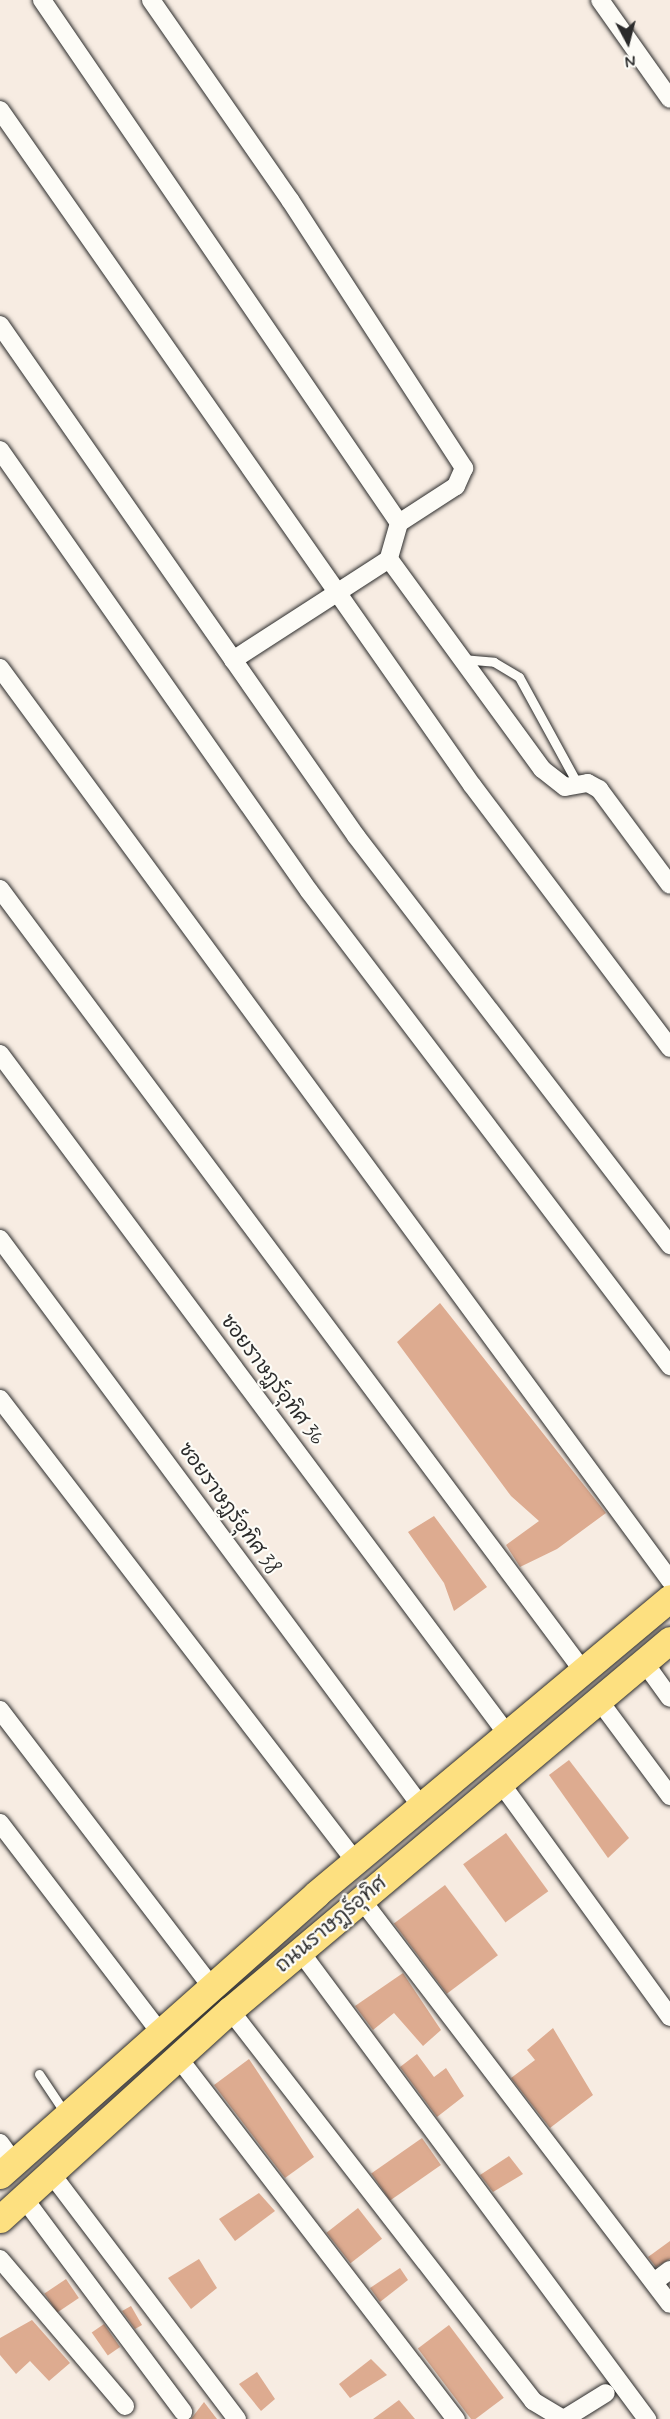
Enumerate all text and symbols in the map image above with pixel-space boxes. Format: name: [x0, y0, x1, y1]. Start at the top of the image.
north arrow: [598, 12, 658, 72]
text: N: [624, 49, 637, 71]
street label: ซอยราษฎร์อุทิศ 36: [215, 1310, 329, 1450]
street label: ซอยราษฎร์อุทิศ 38: [173, 1438, 285, 1580]
street label: ถนนราษฎร์อุทิศ: [271, 1872, 391, 1978]

